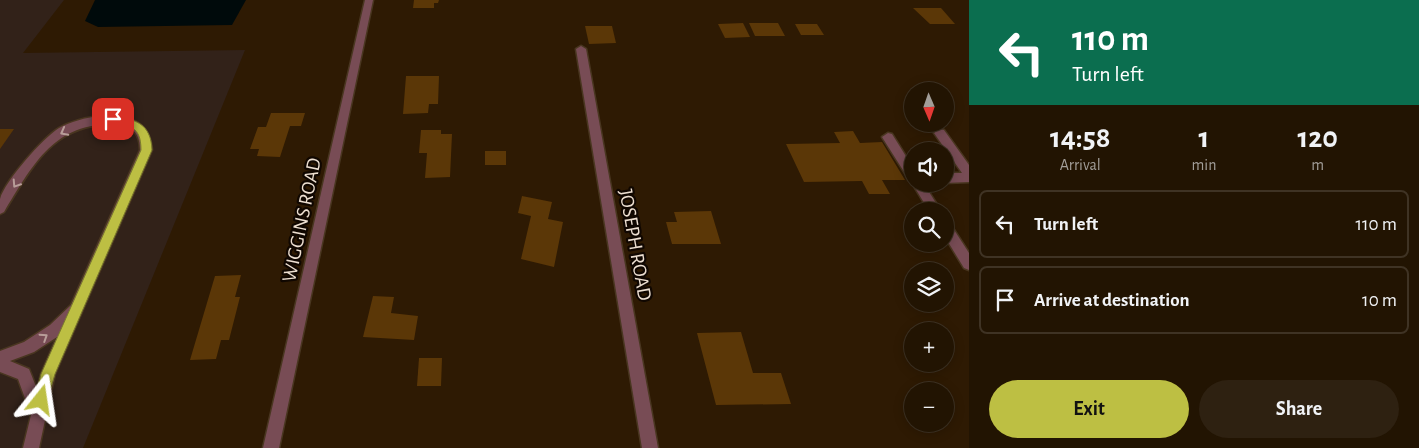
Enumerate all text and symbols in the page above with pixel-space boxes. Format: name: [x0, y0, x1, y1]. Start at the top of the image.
icon: left: [989, 20, 1054, 85]
text: 110 m: [1072, 22, 1149, 57]
text: Turn left: [1072, 63, 1144, 85]
north arrow: [904, 82, 954, 132]
map controls: [904, 82, 954, 432]
pin: [92, 98, 134, 140]
icon: arrive: [99, 105, 127, 133]
text: 14:58: [1050, 123, 1111, 153]
text: 1: [1199, 123, 1209, 153]
text: 120: [1297, 123, 1338, 153]
one-way arrow: [60, 126, 69, 136]
button: sound: [904, 142, 954, 192]
street label: WIGGINS ROAD: [279, 156, 325, 284]
text: Arrival: [1060, 157, 1101, 173]
text: min: [1191, 157, 1216, 173]
text: m: [1311, 157, 1324, 173]
one-way arrow: [13, 178, 22, 187]
street label: JOSEPH ROAD: [615, 188, 655, 302]
button: search: [904, 202, 954, 252]
icon: left: [991, 210, 1019, 238]
text: Turn left: [1034, 215, 1098, 234]
text: 110 m: [1356, 215, 1397, 234]
button: layers: [904, 262, 954, 312]
icon: arrive: [991, 286, 1019, 314]
text: Arrive at destination: [1034, 291, 1190, 310]
text: 10 m: [1362, 291, 1397, 310]
button: +: [904, 322, 954, 372]
one-way arrow: [38, 334, 48, 343]
position arrow: [14, 373, 66, 425]
button: Exit: [989, 380, 1189, 438]
button: Share: [1199, 380, 1399, 438]
button: −: [904, 382, 954, 432]

